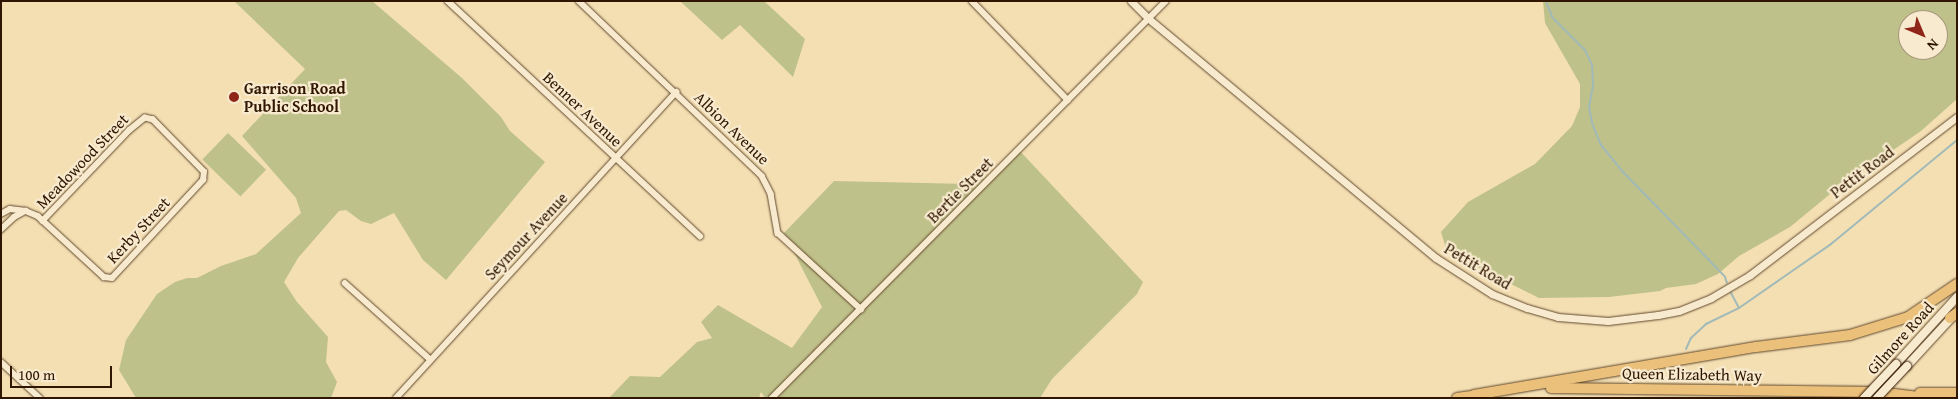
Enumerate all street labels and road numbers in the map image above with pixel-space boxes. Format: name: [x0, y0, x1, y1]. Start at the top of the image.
street label: Benner Avenue: [539, 67, 627, 151]
street label: Albion Avenue: [691, 87, 773, 169]
street label: Meadowood Street: [32, 110, 132, 212]
street label: Pettit Road: [1826, 142, 1898, 202]
street label: Bertie Street: [923, 153, 997, 227]
street label: Seymour Avenue: [481, 188, 571, 284]
street label: Kerby Street: [102, 193, 174, 267]
street label: Pettit Road: [1441, 239, 1515, 293]
street label: Gilmore Road: [1863, 298, 1937, 378]
street label: Queen Elizabeth Way: [1622, 363, 1762, 385]

